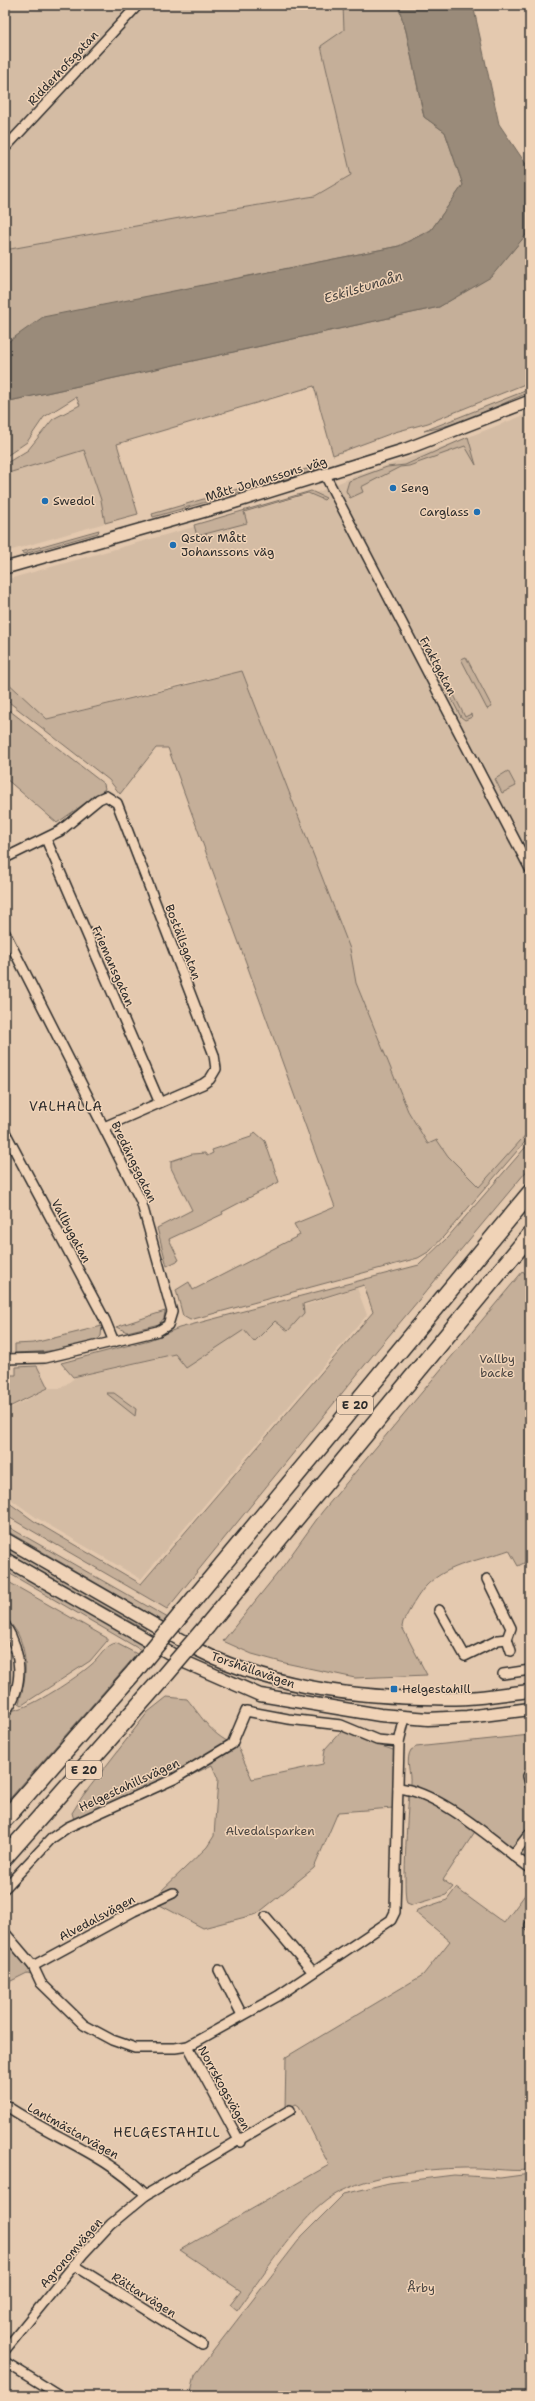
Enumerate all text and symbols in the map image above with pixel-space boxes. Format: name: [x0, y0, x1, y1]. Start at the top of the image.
street label: Ridderhofsgatan: [24, 27, 102, 109]
water label: Eskilstunaån: [322, 267, 404, 307]
street label: Mått Johanssons väg: [203, 453, 329, 505]
place label: Seng: [401, 480, 429, 496]
marker: Seng: [388, 483, 398, 493]
place label: Swedol: [53, 493, 95, 509]
marker: Swedol: [40, 496, 50, 506]
place label: Carglass: [419, 504, 469, 520]
marker: Carglass: [472, 507, 482, 517]
place label: Qstar Mått Johanssons väg: [181, 530, 274, 560]
marker: Qstar Mått Johanssons väg: [168, 540, 178, 550]
street label: Fraktgatan: [416, 634, 460, 698]
street label: Boställsgatan: [161, 902, 205, 982]
street label: Friemansgatan: [88, 923, 138, 1009]
district label: VALHALLA: [29, 1098, 103, 1115]
street label: Bredängsgatan: [107, 1119, 161, 1205]
street label: Vallbygatan: [48, 1196, 94, 1266]
park label: Vallby backe: [479, 1351, 515, 1381]
road number: E 20: [337, 1396, 373, 1414]
street label: Torshällavägen: [209, 1648, 297, 1692]
place label: Helgestahill: [402, 1681, 471, 1697]
marker: Helgestahill: [389, 1684, 399, 1694]
street label: Helgestahillsvägen: [76, 1755, 182, 1815]
road number: E 20: [66, 1761, 102, 1779]
park label: Alvedalsparken: [225, 1823, 315, 1839]
street label: Alvedalsvägen: [56, 1891, 138, 1945]
street label: Norrskogsvägen: [194, 2043, 254, 2133]
street label: Lantmästarvägen: [24, 2099, 122, 2163]
district label: HELGESTAHILL: [113, 2124, 221, 2141]
street label: Agronomvägen: [36, 2215, 106, 2291]
street label: Rättarvägen: [109, 2269, 179, 2321]
park label: Årby: [407, 2280, 435, 2296]

